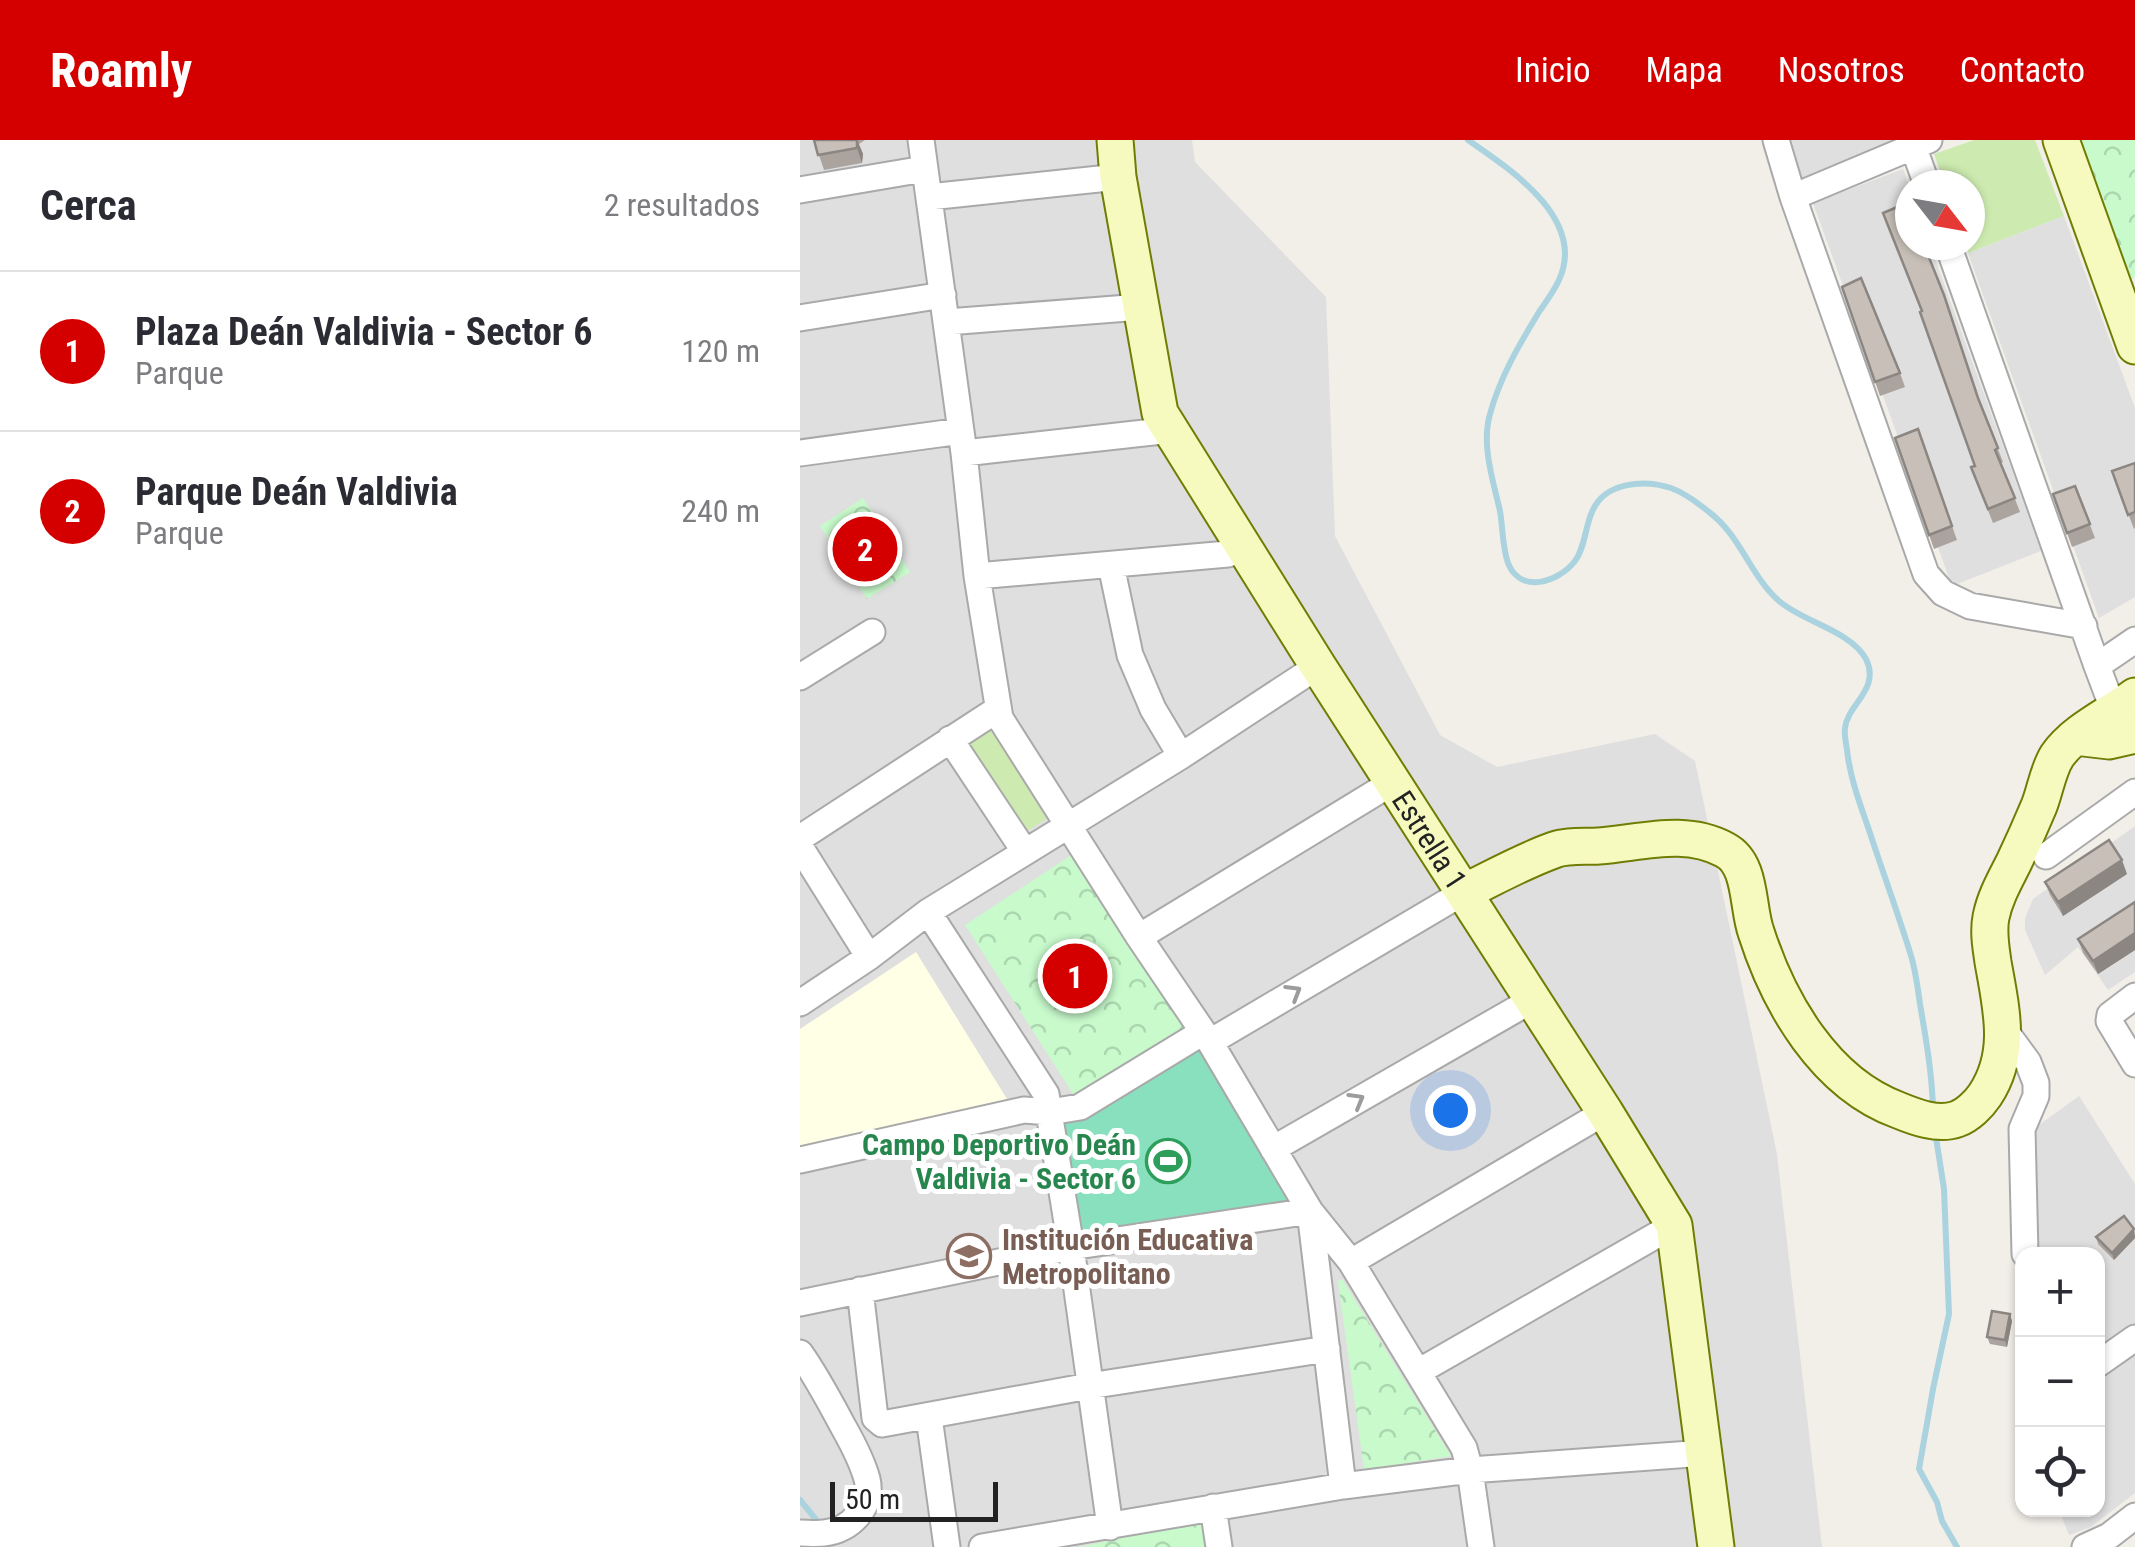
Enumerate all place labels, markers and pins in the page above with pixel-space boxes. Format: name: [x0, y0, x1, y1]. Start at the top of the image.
pin: 2: [832, 512, 898, 586]
pin: 1: [1042, 938, 1108, 1014]
place label: Campo Deportivo Deán Valdivia - Sector 6: [862, 1127, 1136, 1196]
sports icon: Campo Deportivo Deán Valdivia - Sector 6: [1145, 1138, 1191, 1184]
place label: Institución Educativa Metropolitano: [1002, 1222, 1253, 1291]
school or university icon: Institución Educativa Metropolitano: [946, 1233, 992, 1279]

